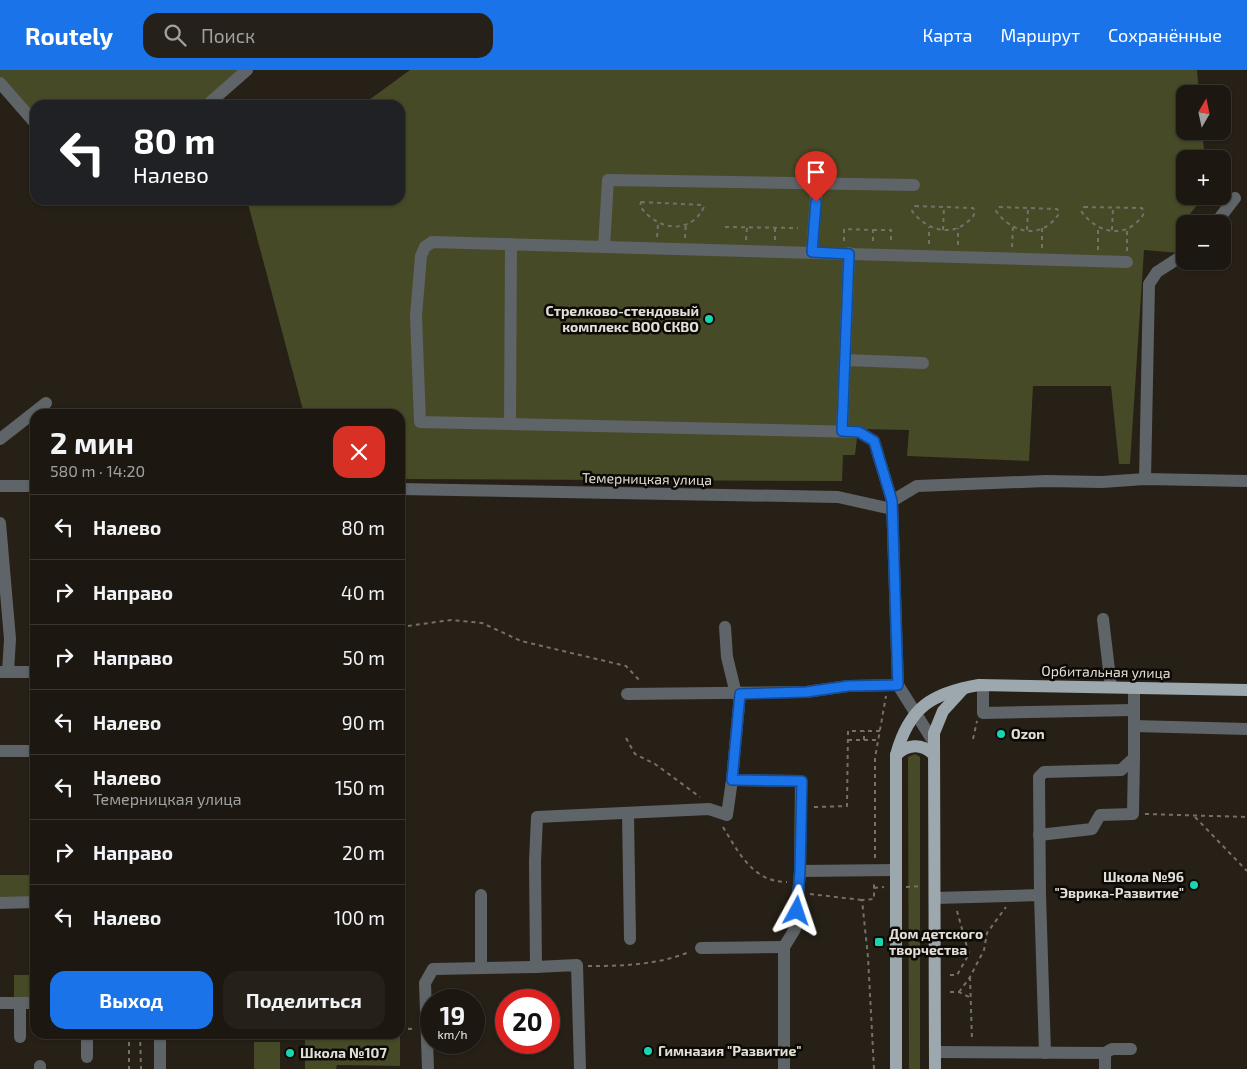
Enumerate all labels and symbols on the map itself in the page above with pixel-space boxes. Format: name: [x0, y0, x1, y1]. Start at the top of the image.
north arrow: [1176, 85, 1231, 140]
pin: [795, 151, 837, 202]
place label: Стрелково-стендовый комплекс ВОО СКВО: [545, 302, 699, 335]
marker: Стрелково-стендовый комплекс ВОО СКВО: [703, 313, 715, 325]
street label: Темерницкая улица: [582, 469, 712, 488]
street label: Орбитальная улица: [1041, 662, 1171, 681]
place label: Ozon: [1011, 725, 1045, 742]
marker: Ozon: [995, 728, 1007, 740]
place label: Школа №96 "Эврика-Развитие": [1055, 868, 1184, 901]
marker: Школа №96 "Эврика-Развитие": [1188, 879, 1200, 891]
position arrow: [770, 884, 822, 936]
place label: Дом детского творчества: [889, 925, 983, 958]
marker: Дом детского творчества: [873, 936, 885, 948]
speed limit sign: 20: [495, 989, 560, 1054]
place label: Гимназия "Развитие": [658, 1042, 801, 1059]
place label: Школа №107: [300, 1044, 387, 1061]
marker: Гимназия "Развитие": [642, 1045, 654, 1057]
marker: Школа №107: [284, 1047, 296, 1059]

